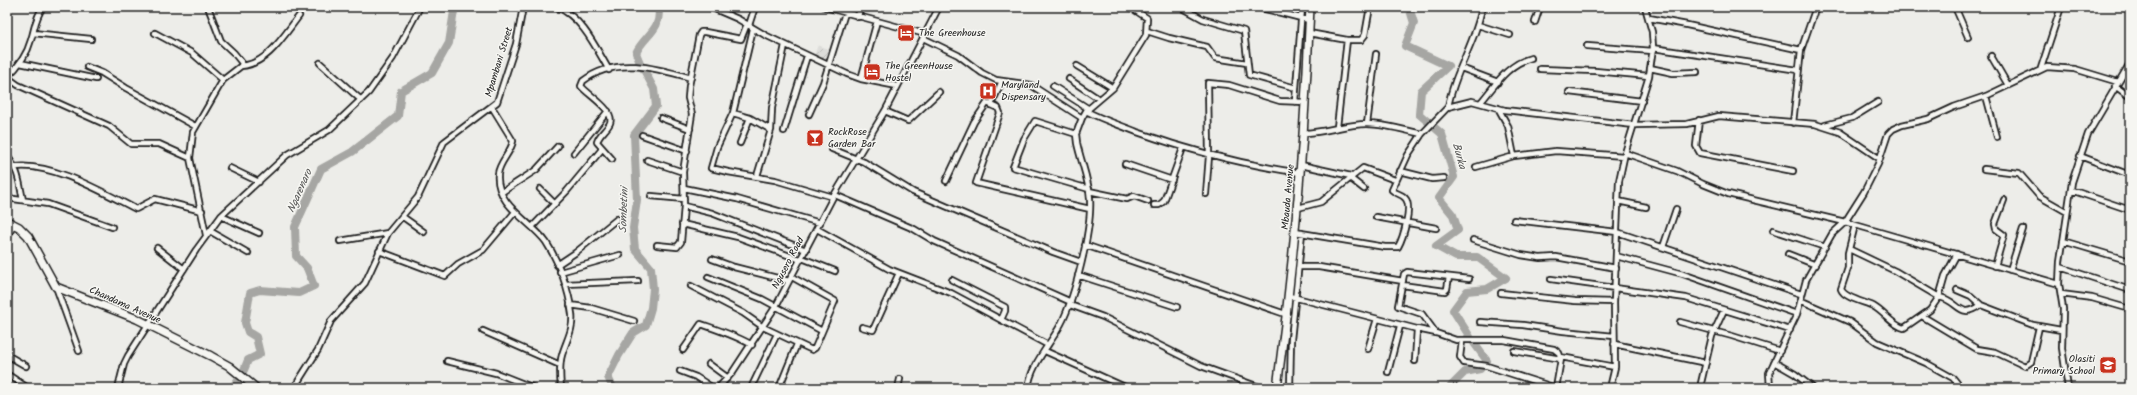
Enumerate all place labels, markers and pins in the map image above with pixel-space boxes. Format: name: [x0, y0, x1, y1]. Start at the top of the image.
hotel icon: The Greenhouse: [896, 23, 916, 43]
place label: The Greenhouse: [919, 25, 986, 41]
place label: The GreenHouse Hostel: [885, 58, 953, 86]
hotel icon: The GreenHouse Hostel: [862, 62, 882, 82]
place label: Maryland Dispensary: [1001, 77, 1046, 105]
hospital icon: Maryland Dispensary: [978, 81, 998, 101]
place label: RockRose Garden Bar: [828, 124, 876, 152]
bar icon: RockRose Garden Bar: [805, 128, 825, 148]
place label: Olasiti Primary School: [2033, 351, 2096, 379]
school or university icon: Olasiti Primary School: [2098, 355, 2118, 375]

